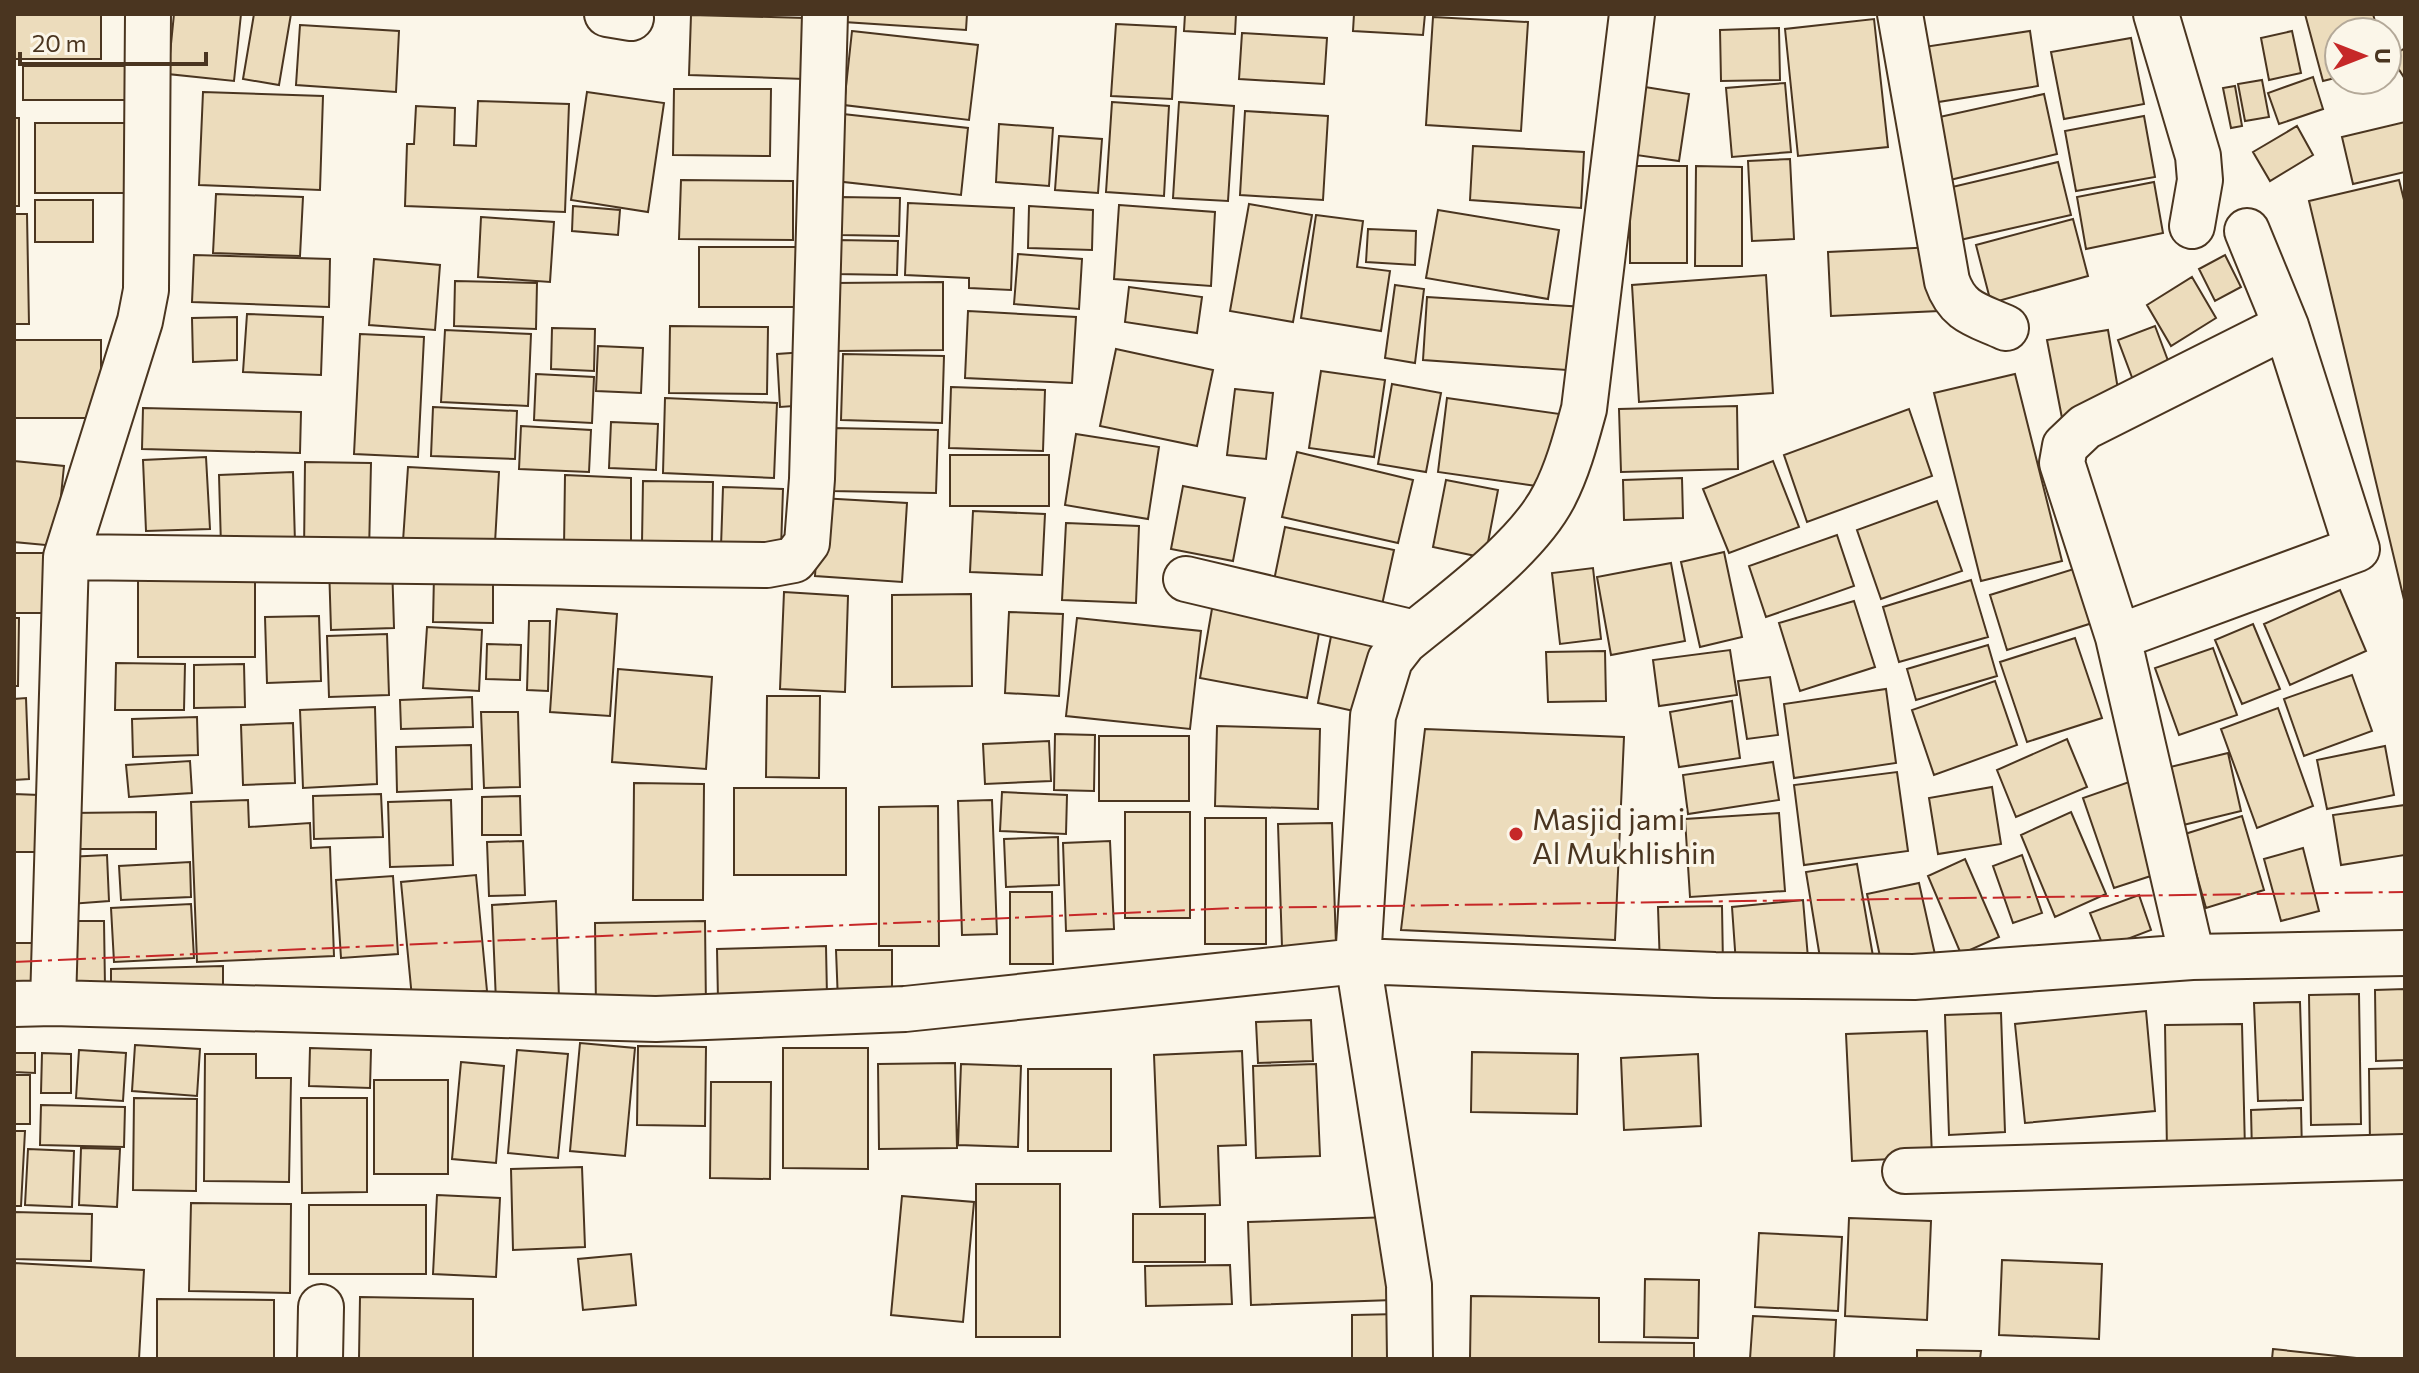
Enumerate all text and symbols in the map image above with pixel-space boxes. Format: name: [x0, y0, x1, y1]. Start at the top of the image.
scale bar: [20, 16, 206, 66]
north arrow: [2323, 16, 2403, 96]
text: 20 m: [32, 28, 86, 57]
text: U: [2370, 48, 2397, 64]
place label: Masjid jami Al Mukhlishin: [1532, 799, 1716, 870]
marker: Masjid jami Al Mukhlishin: [1507, 825, 1525, 843]

